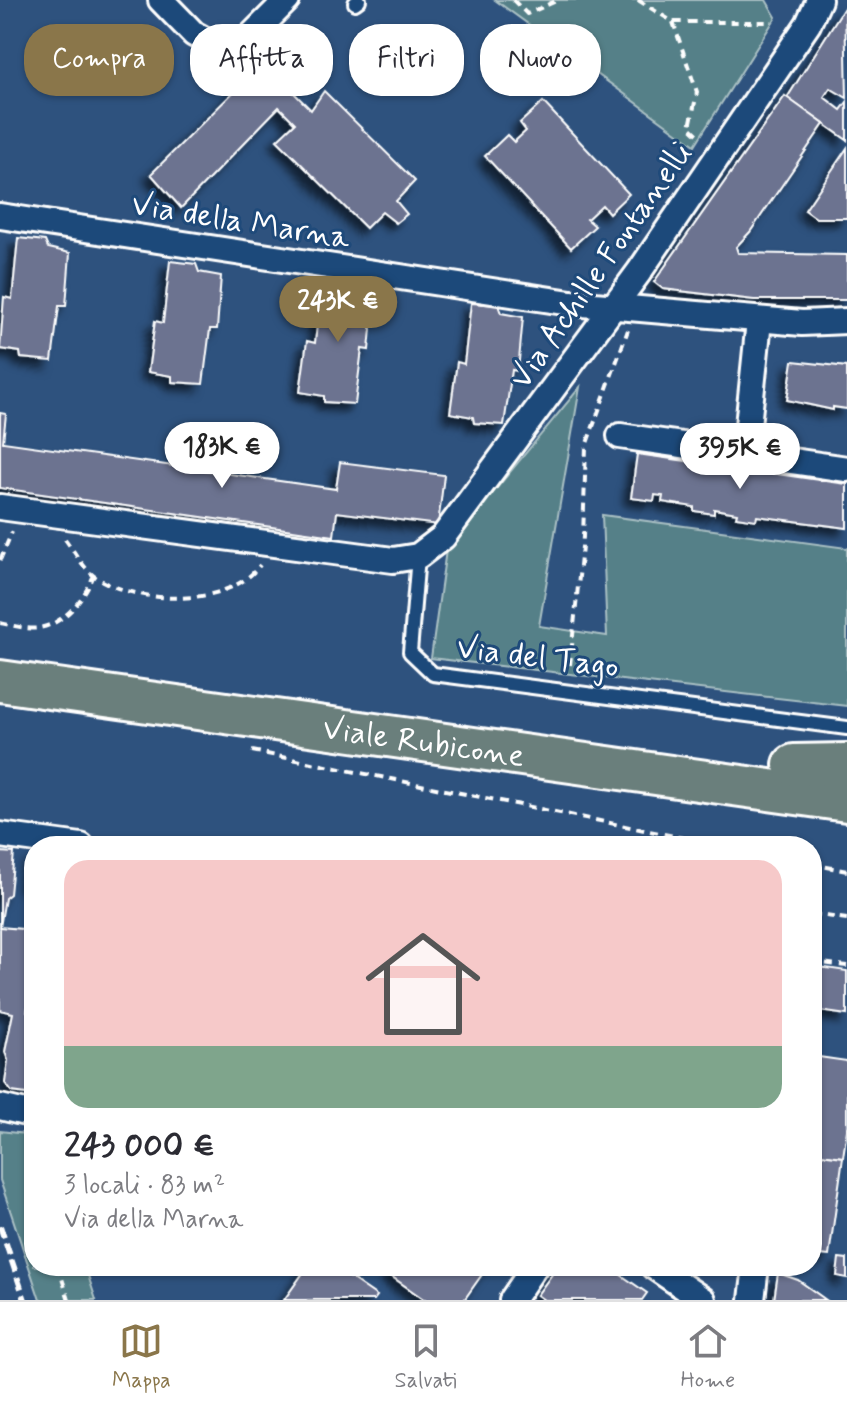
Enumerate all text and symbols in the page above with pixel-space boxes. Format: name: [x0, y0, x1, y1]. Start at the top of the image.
chip: Compra: [24, 24, 174, 96]
chip: Affitta: [190, 24, 333, 96]
chip: Filtri: [349, 24, 464, 96]
chip: Nuovo: [480, 24, 601, 96]
street label: Via Achille Fontanelli: [501, 135, 703, 398]
street label: Via della Marna: [128, 184, 354, 260]
pin: 243K €: [273, 276, 403, 344]
text: 243K €: [297, 285, 379, 319]
pin: 183K €: [157, 422, 287, 490]
pin: 395K €: [675, 423, 805, 491]
text: 183K €: [183, 431, 261, 465]
text: 395K €: [698, 432, 782, 466]
street label: Via del Tago: [454, 627, 621, 689]
street label: Viale Rubicone: [320, 708, 527, 778]
icon: home: [351, 912, 495, 1056]
text: 243 000 €: [64, 1124, 215, 1169]
text: 3 locali · 83 m²: [64, 1169, 225, 1203]
text: Via della Marna: [64, 1203, 243, 1237]
tab: Mappa: [112, 1319, 171, 1395]
tab: Salvati: [394, 1319, 457, 1395]
tab: Home: [680, 1319, 735, 1395]

